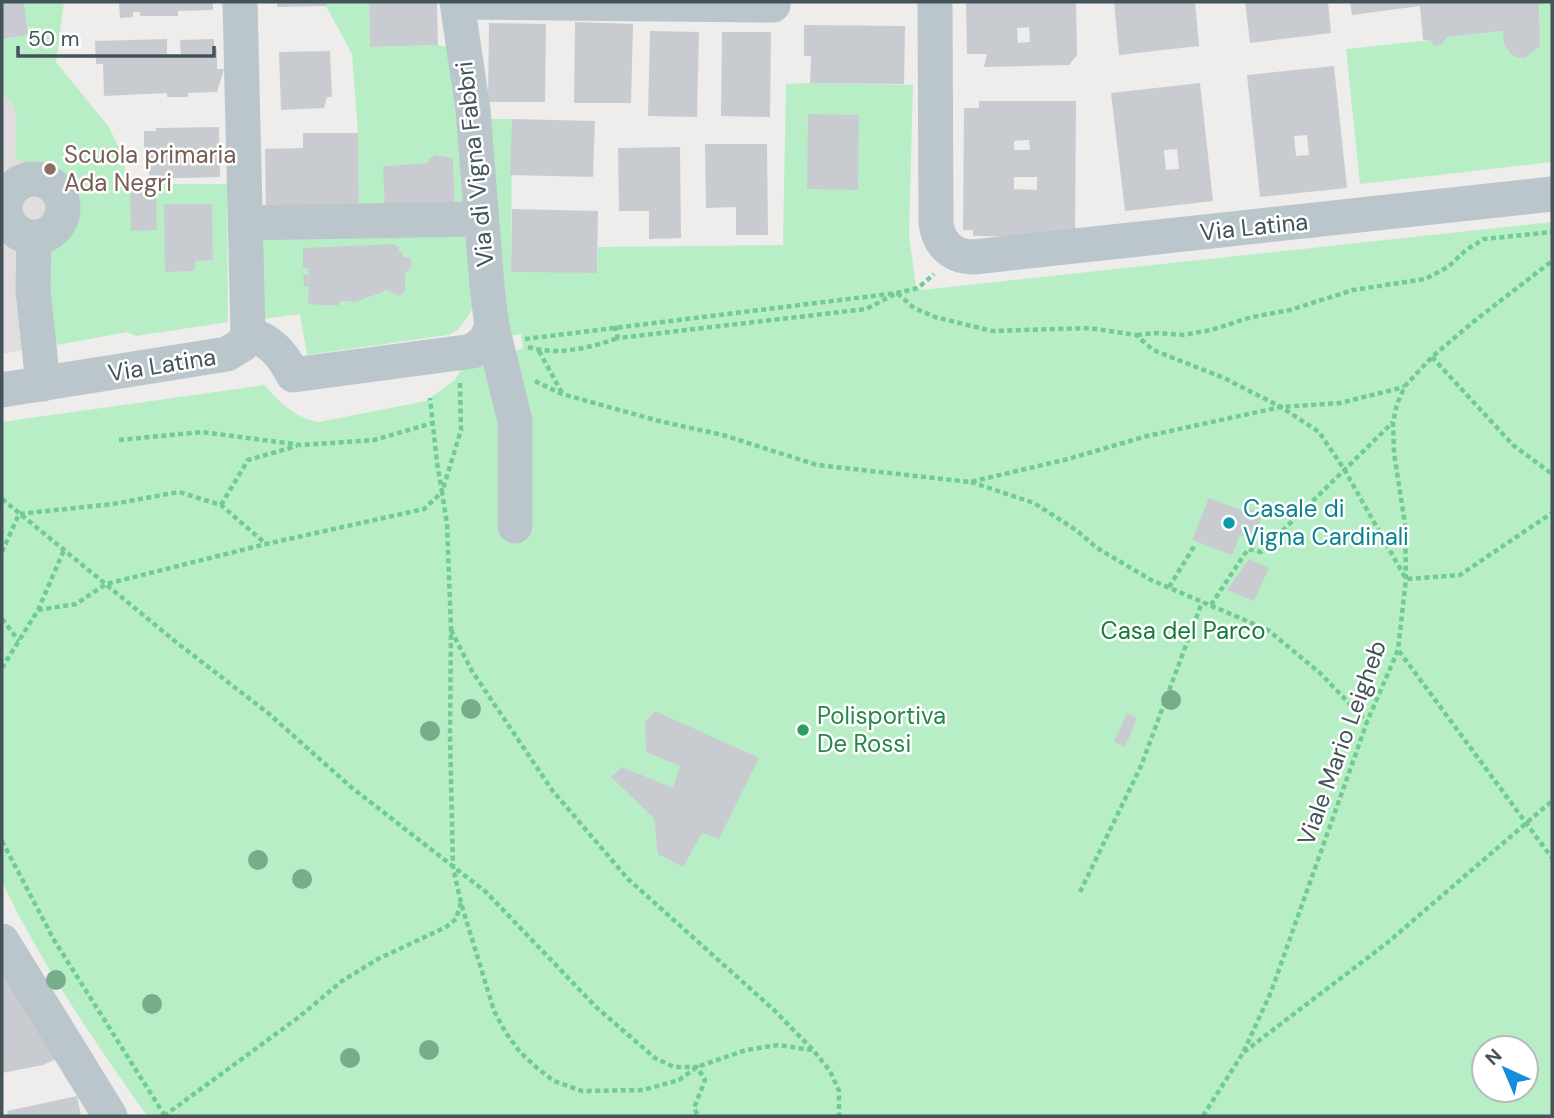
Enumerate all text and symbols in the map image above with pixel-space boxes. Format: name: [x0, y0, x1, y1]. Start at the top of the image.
scale bar: [18, 14, 214, 58]
text: 50 m: [28, 25, 79, 53]
street label: Via di Vigna Fabbri: [448, 60, 501, 268]
place label: Scuola primaria Ada Negri: [64, 139, 236, 198]
marker: Scuola primaria Ada Negri: [42, 161, 58, 177]
street label: Via Latina: [1198, 205, 1310, 248]
street label: Via Latina: [106, 341, 218, 388]
place label: Casale di Vigna Cardinali: [1243, 493, 1409, 552]
marker: Casale di Vigna Cardinali: [1221, 515, 1237, 531]
park label: Casa del Parco: [1101, 615, 1265, 646]
street label: Viale Mario Leigheb: [1290, 636, 1393, 850]
place label: Polisportiva De Rossi: [817, 700, 946, 759]
marker: Polisportiva De Rossi: [795, 722, 811, 738]
north arrow: [1470, 1034, 1540, 1104]
text: N: [1480, 1043, 1507, 1071]

